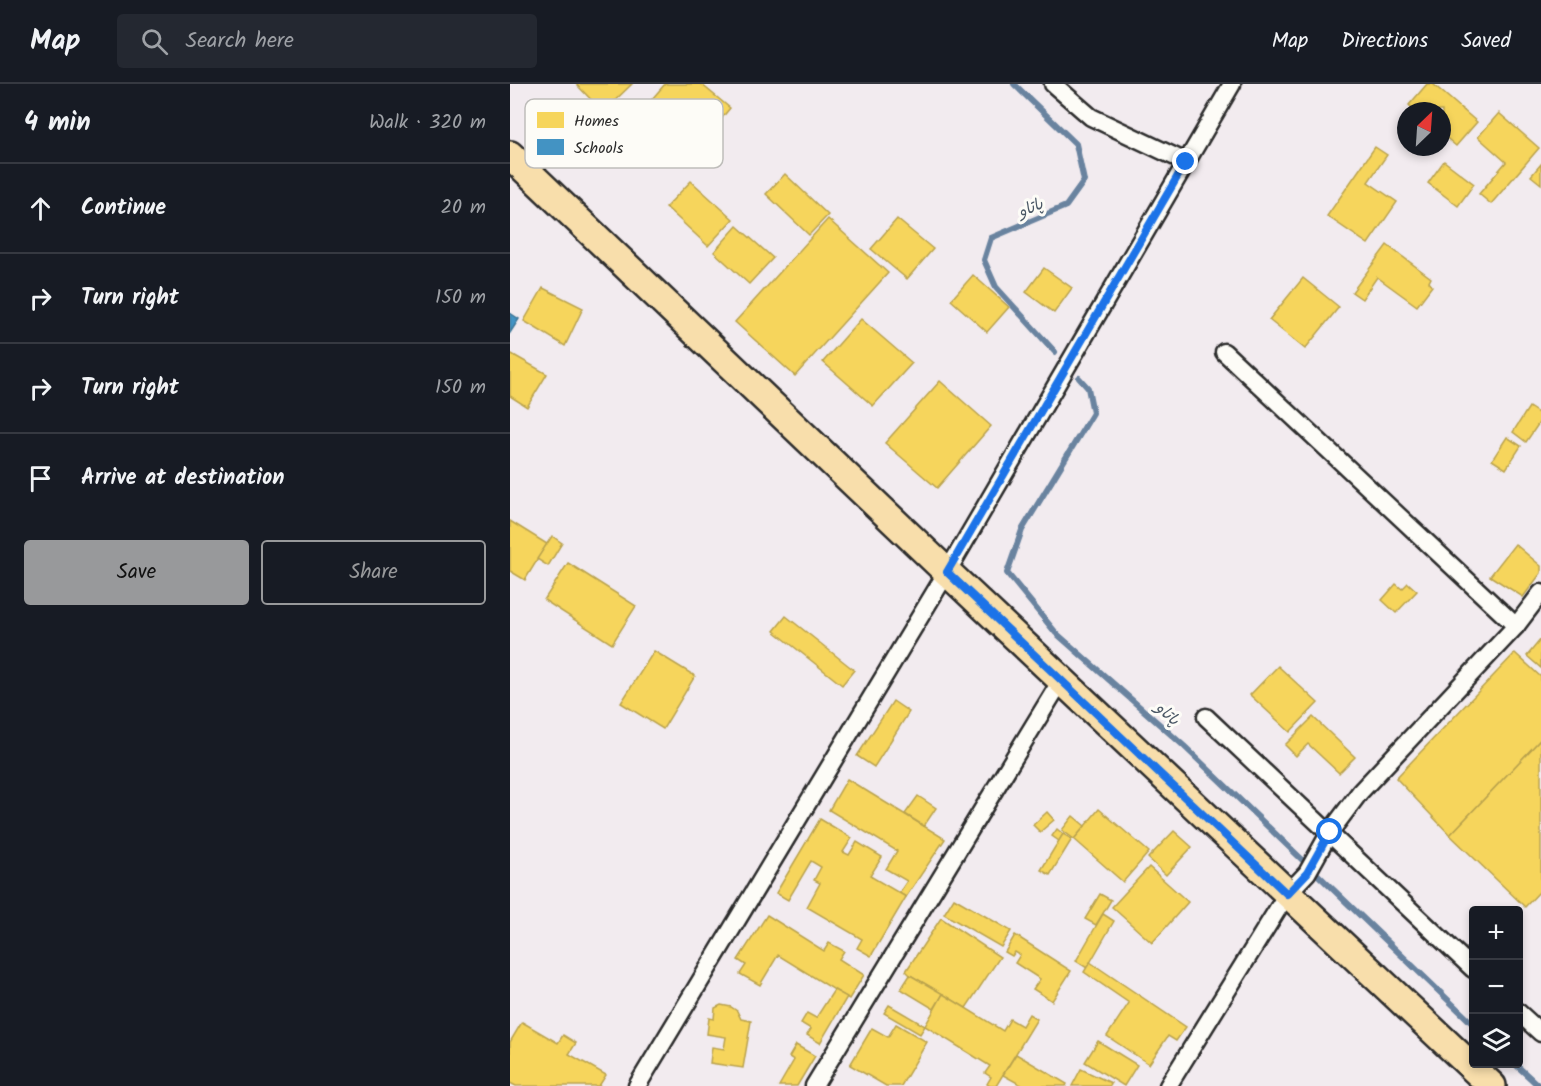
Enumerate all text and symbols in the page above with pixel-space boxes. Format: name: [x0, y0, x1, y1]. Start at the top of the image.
search box: [117, 14, 537, 68]
text: Map: [30, 19, 81, 64]
text: Search here: [186, 24, 294, 59]
icon: search: [138, 25, 171, 58]
text: Map: [1272, 25, 1308, 58]
text: Directions: [1341, 25, 1428, 58]
text: Saved: [1461, 25, 1511, 58]
legend: [525, 99, 723, 168]
text: 4 min: [24, 102, 91, 144]
north arrow: [1397, 102, 1451, 156]
text: Walk · 320 m: [369, 107, 486, 139]
text: Homes: [574, 109, 619, 134]
text: Schools: [574, 136, 624, 161]
route end: [1172, 148, 1198, 174]
text: Continue: [81, 191, 166, 226]
icon: ahead: [24, 192, 57, 225]
text: 20 m: [440, 192, 486, 224]
water label: پاتاو: [1012, 192, 1047, 226]
text: Turn right: [81, 281, 179, 316]
icon: right: [24, 282, 57, 315]
text: 150 m: [435, 282, 486, 314]
text: Turn right: [81, 371, 179, 406]
icon: right: [24, 372, 57, 405]
text: 150 m: [435, 372, 486, 404]
text: Arrive at destination: [81, 461, 284, 496]
icon: arrive: [24, 462, 57, 495]
button: Save: [24, 540, 249, 605]
button: Share: [261, 540, 486, 605]
water label: پاتاو: [1148, 695, 1185, 732]
route start: [1316, 818, 1342, 844]
map controls: [1469, 906, 1523, 1068]
button: +: [1469, 906, 1523, 960]
button: −: [1469, 960, 1523, 1014]
button: layers: [1469, 1014, 1523, 1068]

